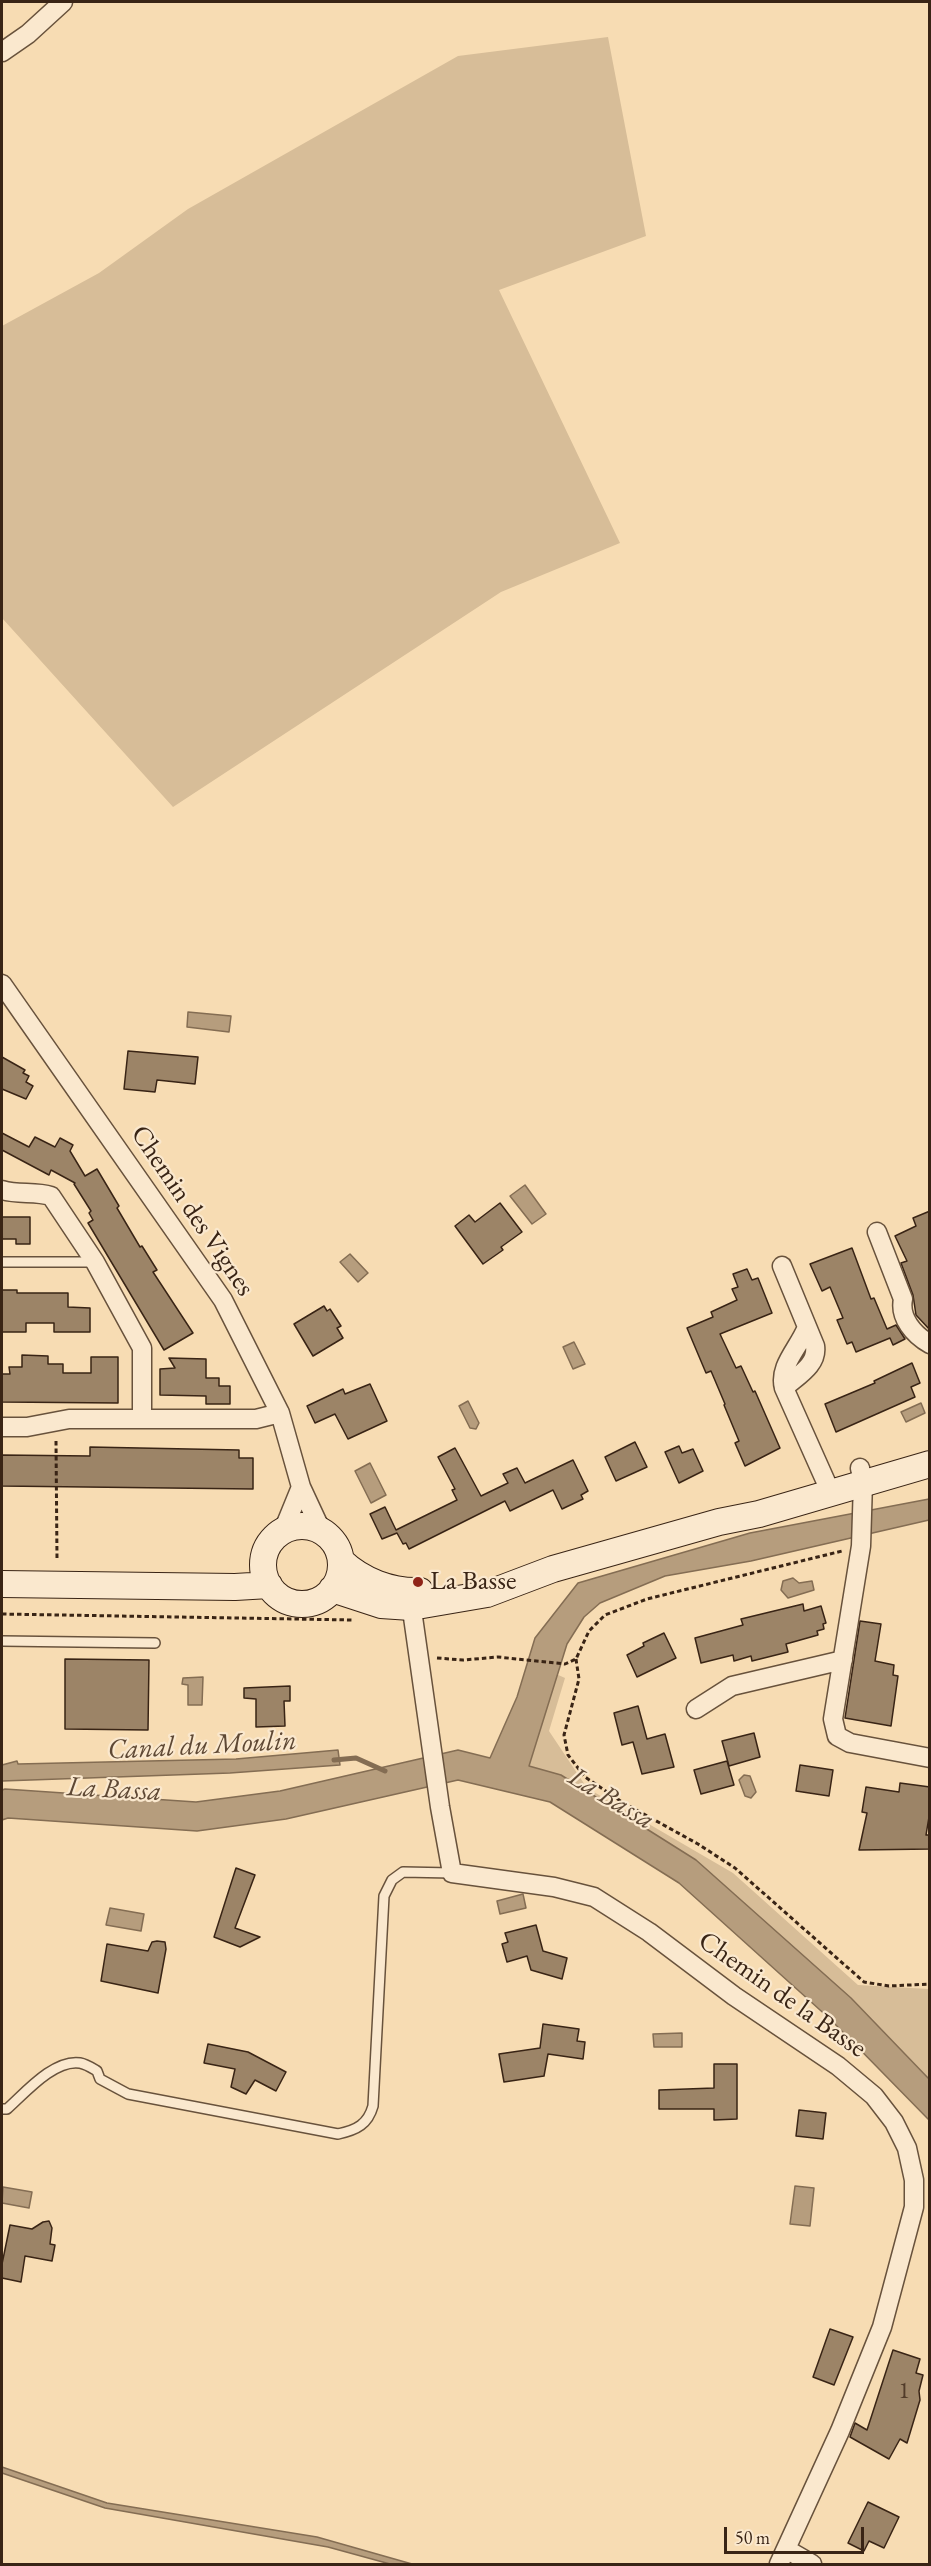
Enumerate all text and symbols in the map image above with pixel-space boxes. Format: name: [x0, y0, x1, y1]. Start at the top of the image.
street label: Chemin des Vignes: [123, 1120, 261, 1302]
place label: La Basse: [430, 1566, 517, 1598]
marker: La Basse: [411, 1575, 425, 1589]
water label: Canal du Moulin: [107, 1724, 297, 1768]
water label: La Bassa: [562, 1760, 660, 1838]
water label: La Bassa: [66, 1771, 162, 1809]
street label: Chemin de la Basse: [692, 1925, 872, 2065]
house number: 1: [898, 2377, 910, 2405]
scale bar: [727, 2515, 866, 2553]
text: 50 m: [735, 2526, 770, 2549]

